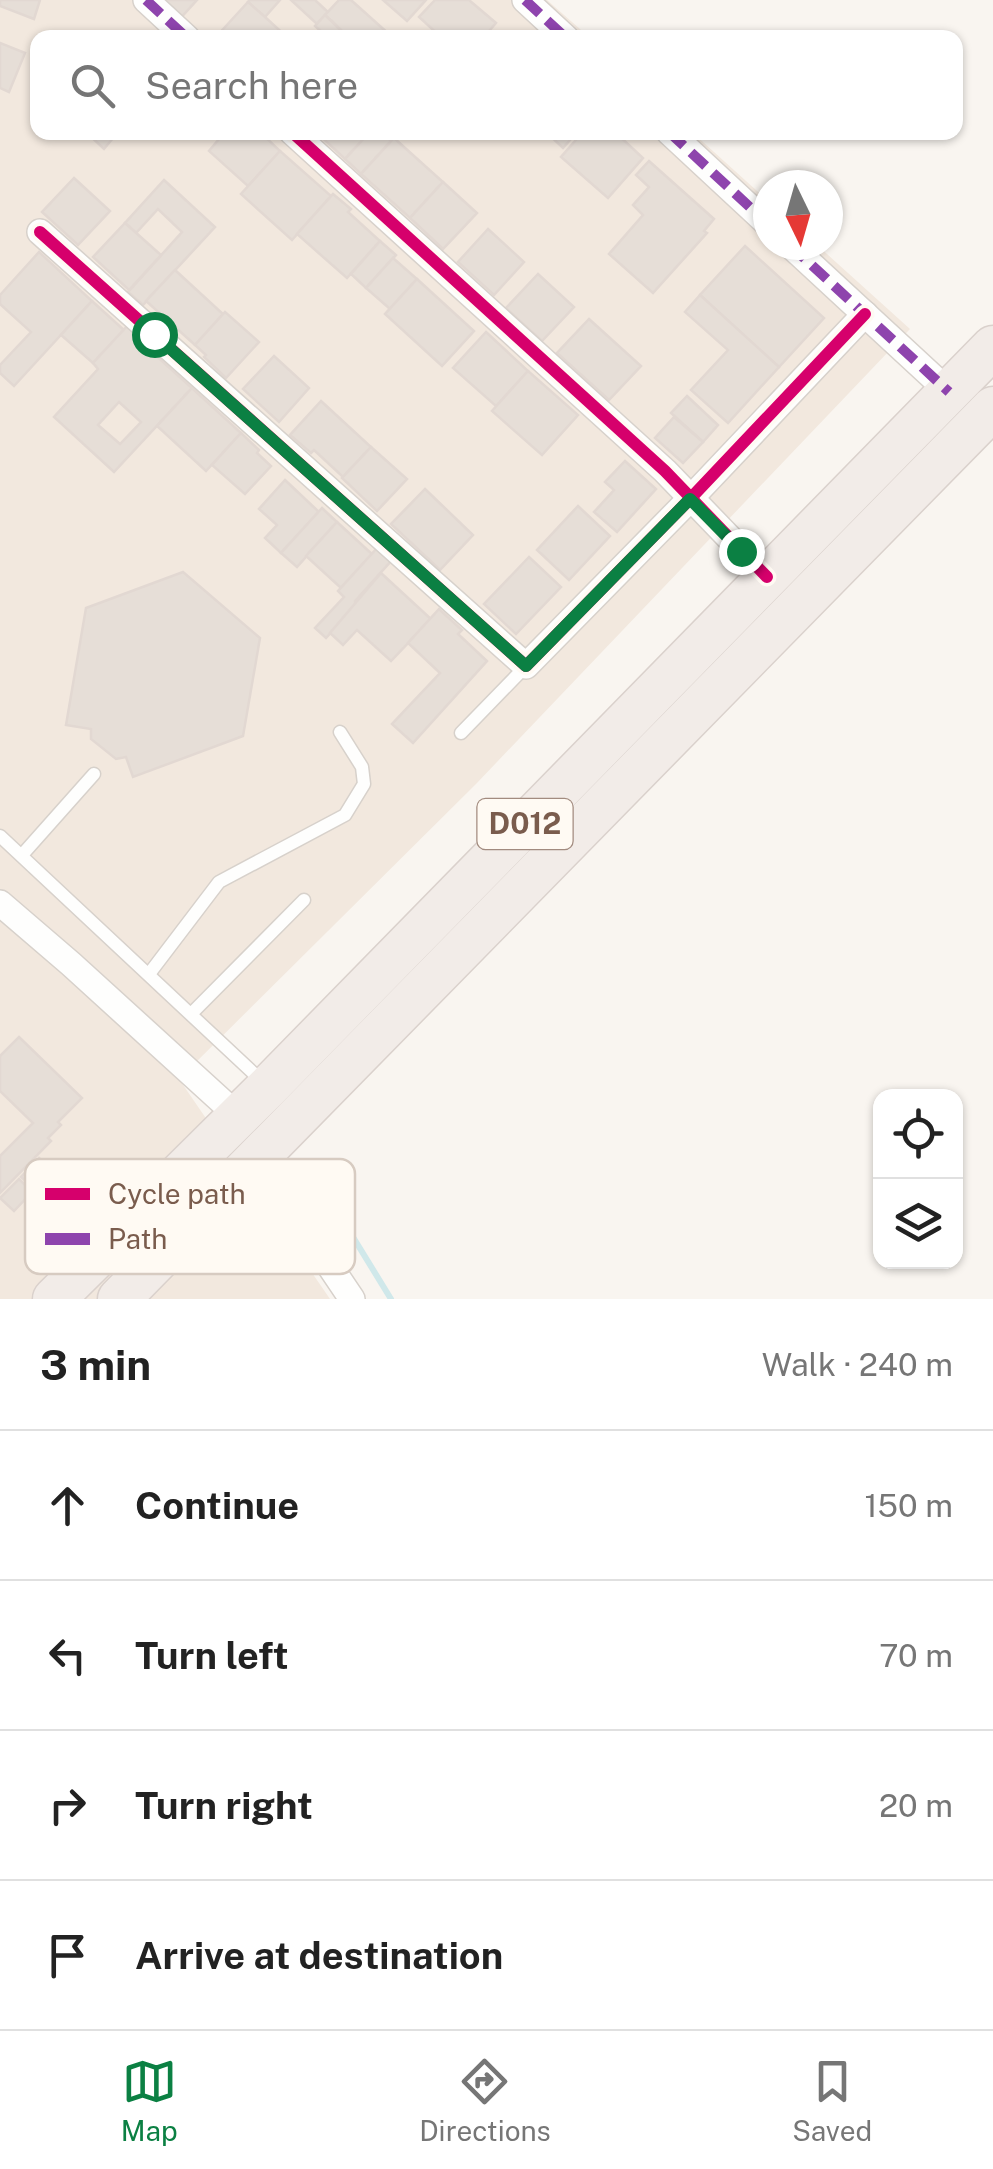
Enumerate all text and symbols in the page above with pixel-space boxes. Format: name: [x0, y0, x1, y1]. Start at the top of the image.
search box: [30, 30, 963, 140]
icon: search: [65, 58, 120, 113]
text: Search here: [145, 63, 358, 108]
north arrow: [753, 170, 843, 260]
route start: [132, 312, 178, 358]
route end: [719, 529, 765, 575]
road number: D012: [478, 799, 572, 849]
map controls: [873, 1089, 963, 1269]
button: locate: [873, 1089, 963, 1179]
legend: [25, 1159, 355, 1274]
text: Cycle path: [108, 1177, 246, 1210]
button: layers: [873, 1179, 963, 1269]
text: Path: [108, 1222, 167, 1255]
text: 3 min: [40, 1340, 151, 1389]
text: Walk · 240 m: [762, 1346, 953, 1383]
icon: ahead: [40, 1478, 95, 1533]
text: Continue: [135, 1483, 299, 1528]
text: 150 m: [864, 1487, 953, 1524]
icon: left: [40, 1628, 95, 1683]
text: Turn left: [135, 1633, 289, 1678]
text: 70 m: [879, 1637, 953, 1674]
icon: right: [40, 1778, 95, 1833]
text: Turn right: [135, 1783, 313, 1828]
text: 20 m: [879, 1787, 953, 1824]
icon: arrive: [40, 1928, 95, 1983]
text: Arrive at destination: [135, 1933, 503, 1978]
tab: Map: [121, 2054, 178, 2147]
tab: Directions: [419, 2054, 551, 2147]
tab: Saved: [792, 2054, 872, 2147]

